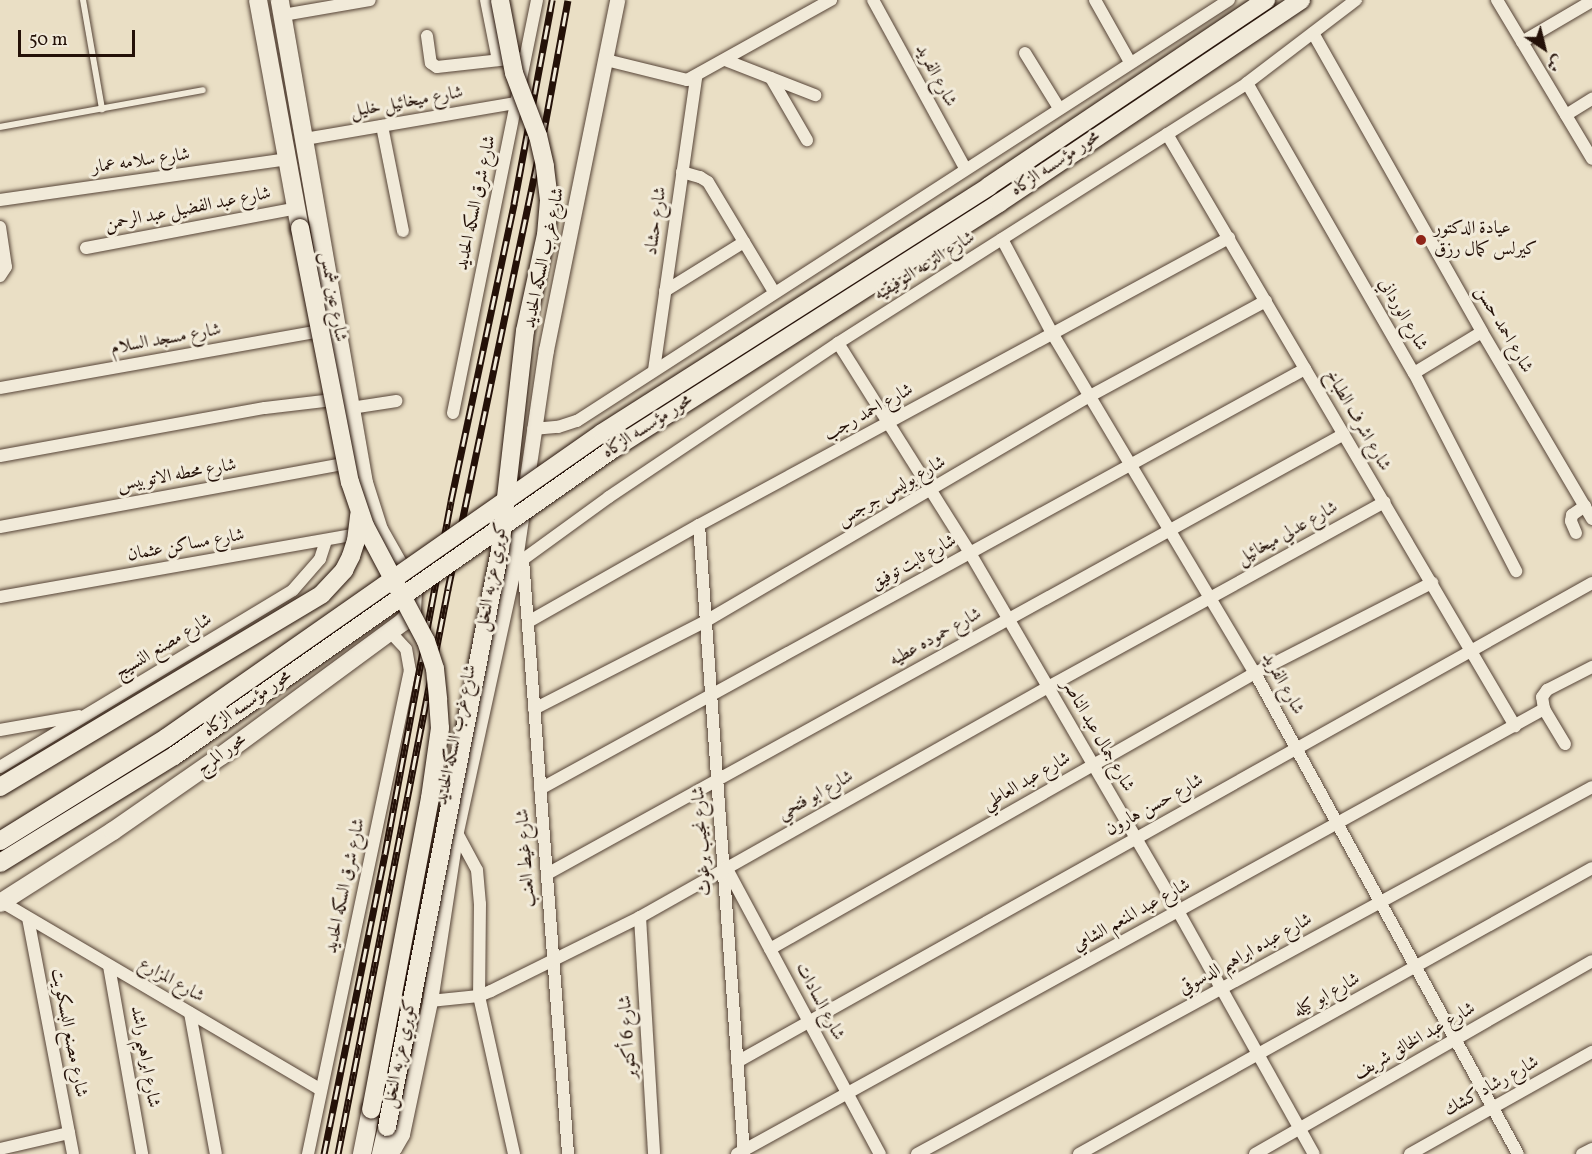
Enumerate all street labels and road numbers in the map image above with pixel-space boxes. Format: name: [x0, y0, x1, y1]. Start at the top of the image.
street label: شارع الفريد: [909, 41, 961, 111]
street label: شارع ميخائيل خليل: [349, 82, 465, 124]
street label: محور مؤسسه الزكاه: [1007, 126, 1105, 202]
street label: شارع شرق السكه الحديد: [452, 133, 502, 273]
street label: شارع سلامه عمار: [91, 144, 191, 180]
street label: شارع عبد الفضيل عبد الرحمن: [103, 183, 273, 237]
street label: شارع حشاد: [641, 185, 673, 257]
street label: شارع غرب السكه الحديد: [520, 186, 570, 330]
street label: شارع الترعه التوفيقيه: [871, 227, 979, 307]
street label: شارع عين شمس: [313, 250, 351, 344]
street label: شارع الورداني: [1373, 275, 1431, 355]
street label: شارع احمد حسن: [1469, 283, 1537, 377]
street label: شارع مسجد السلام: [109, 320, 223, 360]
street label: شارع اشرف الطباخ: [1319, 366, 1395, 476]
street label: شارع احمد رجب: [821, 380, 917, 446]
street label: محور مؤسسه الزكاه: [599, 390, 697, 464]
street label: شارع بوليس جرجس: [834, 452, 950, 532]
street label: شارع محطه الاتوبيس: [116, 455, 238, 497]
street label: شارع عدلي ميخائيل: [1234, 497, 1342, 571]
street label: كوبري عزبه النخل: [473, 521, 513, 633]
street label: شارع مساكن عثمان: [126, 525, 246, 567]
street label: شارع ثابت توفيق: [867, 531, 961, 595]
street label: شارع حموده عطيه: [886, 604, 986, 672]
street label: شارع مصنع النسيج: [112, 610, 216, 684]
street label: شارع الفريد: [1256, 649, 1308, 719]
street label: شارع غرب السكه الحديد: [432, 663, 482, 807]
street label: محور مؤسسه الزكاه: [200, 666, 296, 742]
street label: شارع جمال عبد الناصر: [1056, 676, 1138, 796]
street label: محور المرج: [193, 730, 251, 780]
street label: شارع عبد العاطي: [979, 748, 1075, 816]
street label: شارع ابو فتحي: [774, 766, 858, 826]
street label: شارع حسن هارون: [1102, 770, 1208, 842]
street label: شارع نجيب برغوث: [688, 785, 718, 897]
street label: شارع غيط العنب: [513, 808, 541, 908]
street label: شارع شرق السكه الحديد: [321, 816, 371, 956]
street label: شارع عبد المنعم الشامي: [1069, 875, 1195, 957]
street label: شارع عبده ابراهيم الدسوقي: [1176, 909, 1316, 1001]
street label: شارع المزارع: [134, 954, 208, 1008]
street label: شارع السادات: [790, 959, 848, 1045]
street label: شارع مصنع البسكويت: [45, 967, 91, 1099]
street label: شارع ابو كيله: [1290, 969, 1364, 1023]
street label: شارع 6 أكتوبر: [615, 994, 643, 1080]
street label: كوبري عزبه النخل: [380, 998, 422, 1110]
street label: شارع عبد الخالق شريف: [1350, 998, 1480, 1086]
street label: شارع ابراهيم راشد: [124, 1004, 164, 1110]
street label: شارع رشاد كشك: [1441, 1052, 1543, 1122]

